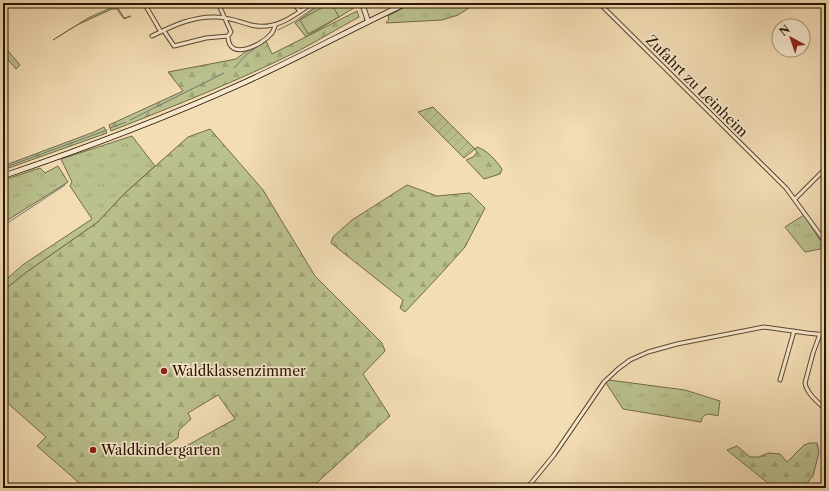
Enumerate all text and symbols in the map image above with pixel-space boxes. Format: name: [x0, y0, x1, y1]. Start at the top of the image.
north arrow: [771, 18, 811, 58]
text: N: [776, 22, 793, 39]
street label: Zufahrt zu Leinheim: [642, 31, 752, 141]
place label: Waldklassenzimmer: [171, 362, 306, 380]
marker: Waldklassenzimmer: [159, 366, 169, 376]
place label: Waldkindergarten: [100, 441, 221, 459]
marker: Waldkindergarten: [88, 445, 98, 455]

